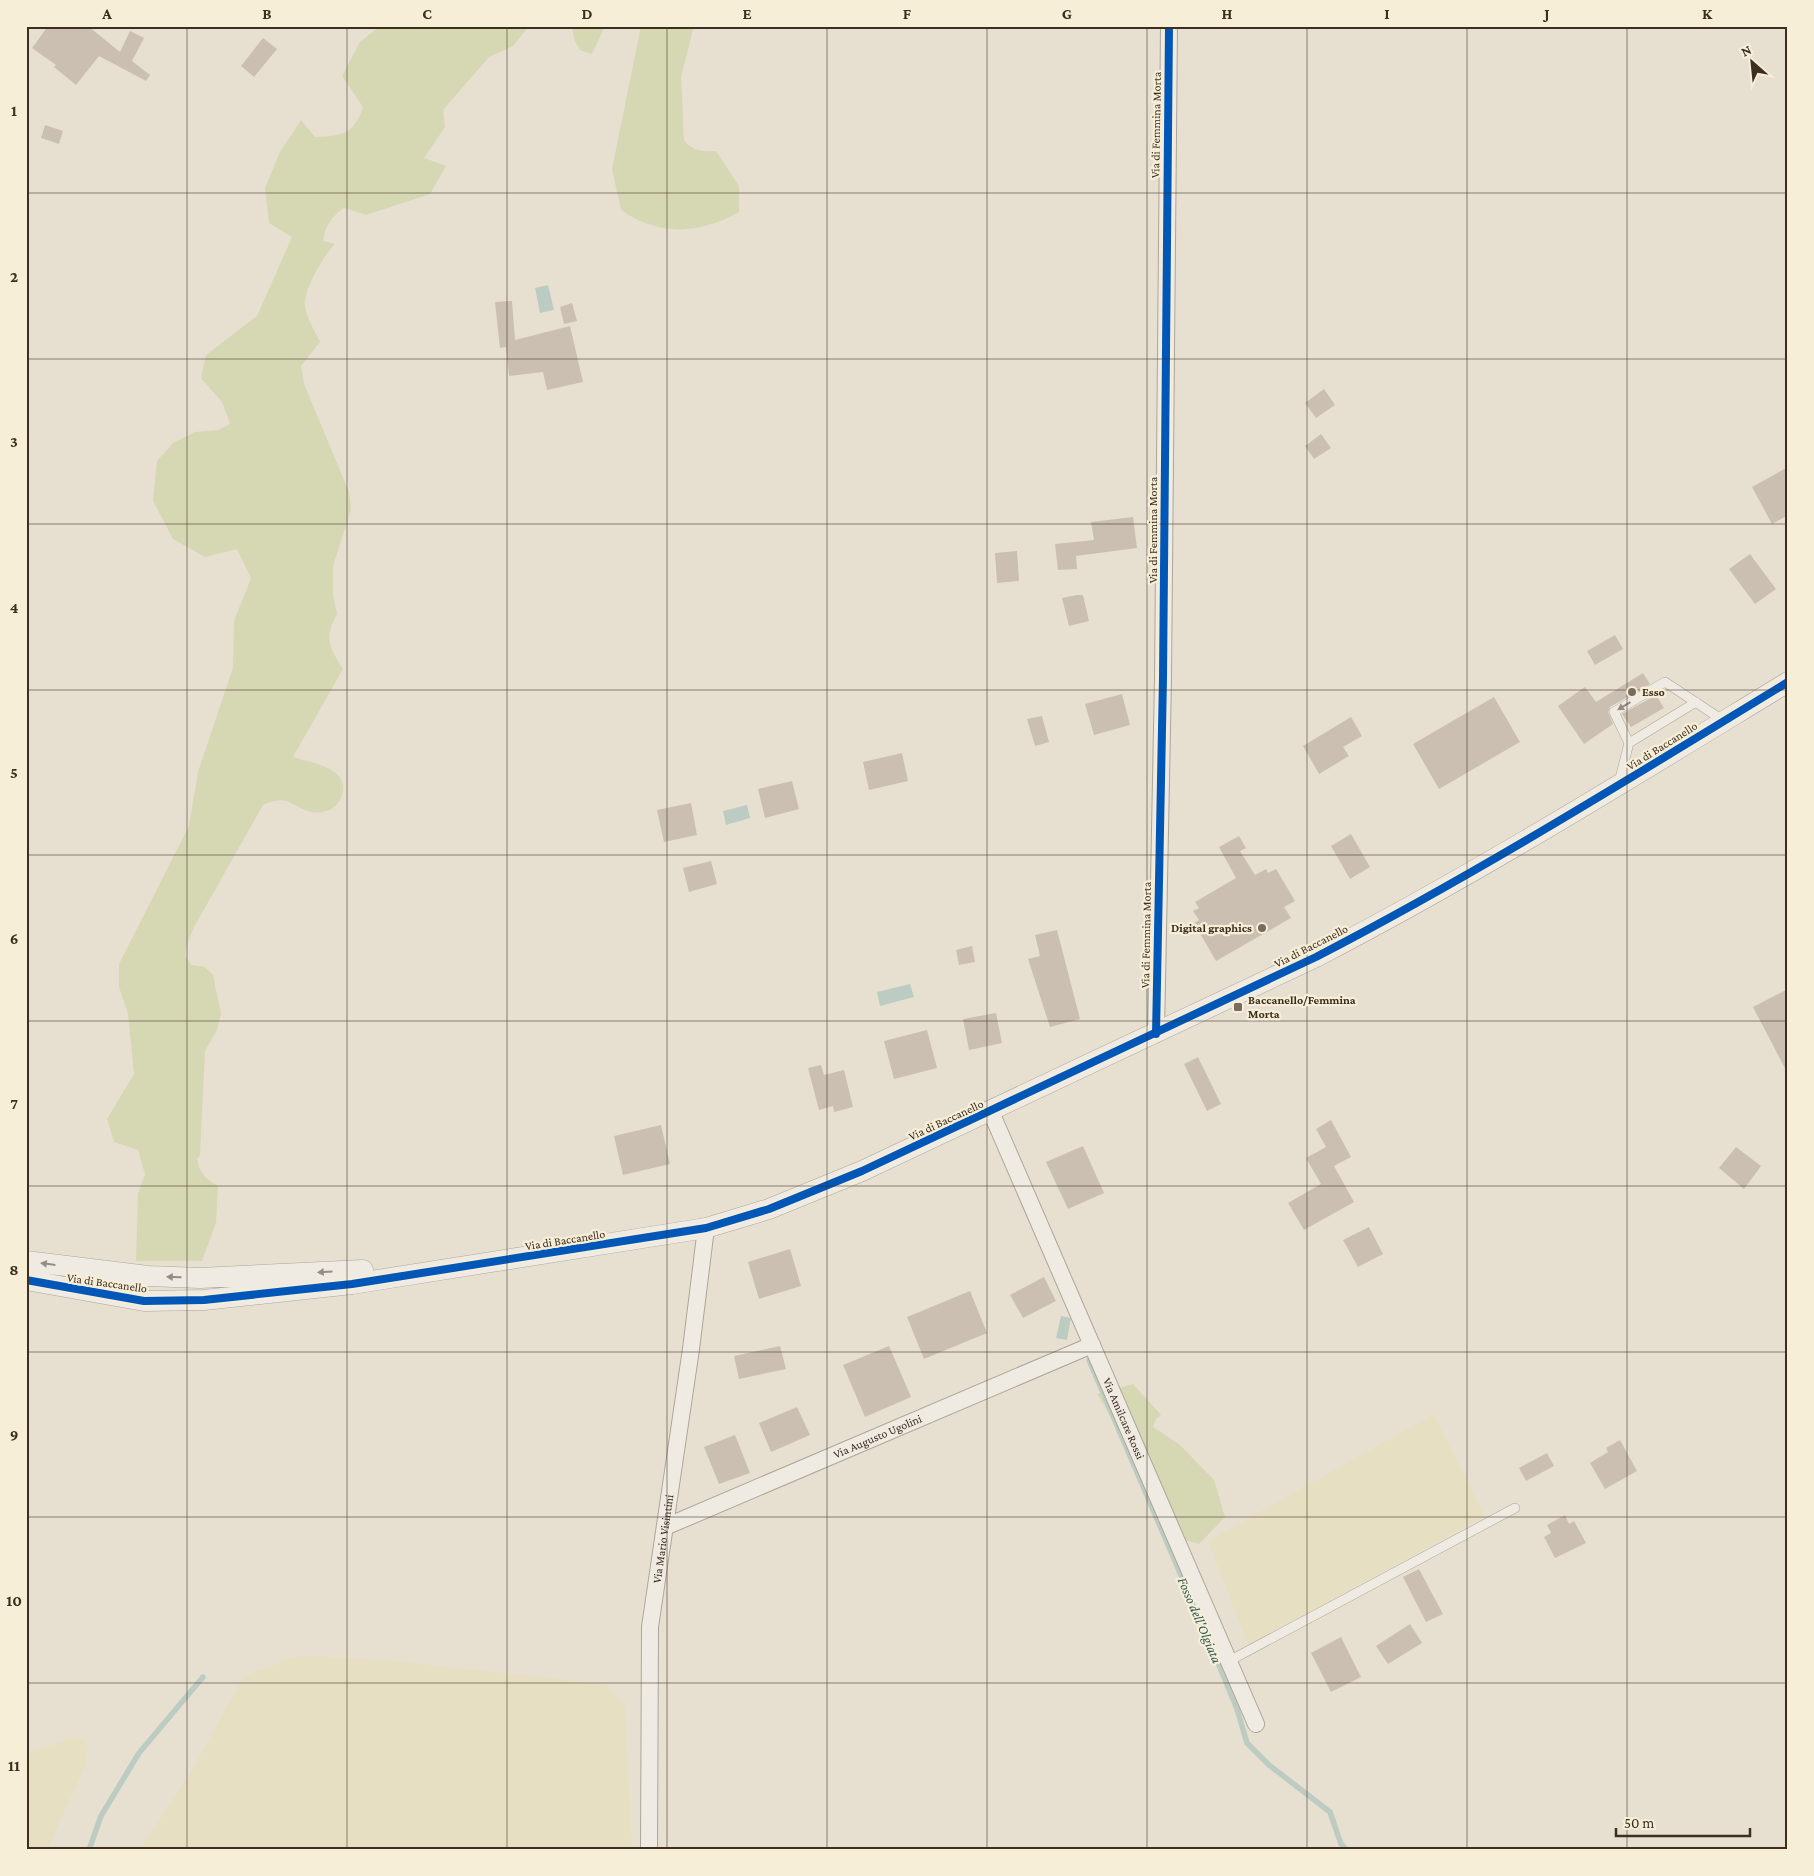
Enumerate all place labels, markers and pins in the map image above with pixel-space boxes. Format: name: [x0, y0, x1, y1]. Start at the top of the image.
place label: Esso: [1642, 685, 1665, 699]
marker: Esso: [1626, 686, 1638, 698]
place label: Digital graphics: [1171, 921, 1252, 935]
marker: Digital graphics: [1256, 922, 1268, 934]
place label: Baccanello/Femmina Morta: [1248, 993, 1356, 1021]
marker: Baccanello/Femmina Morta: [1232, 1001, 1244, 1013]

